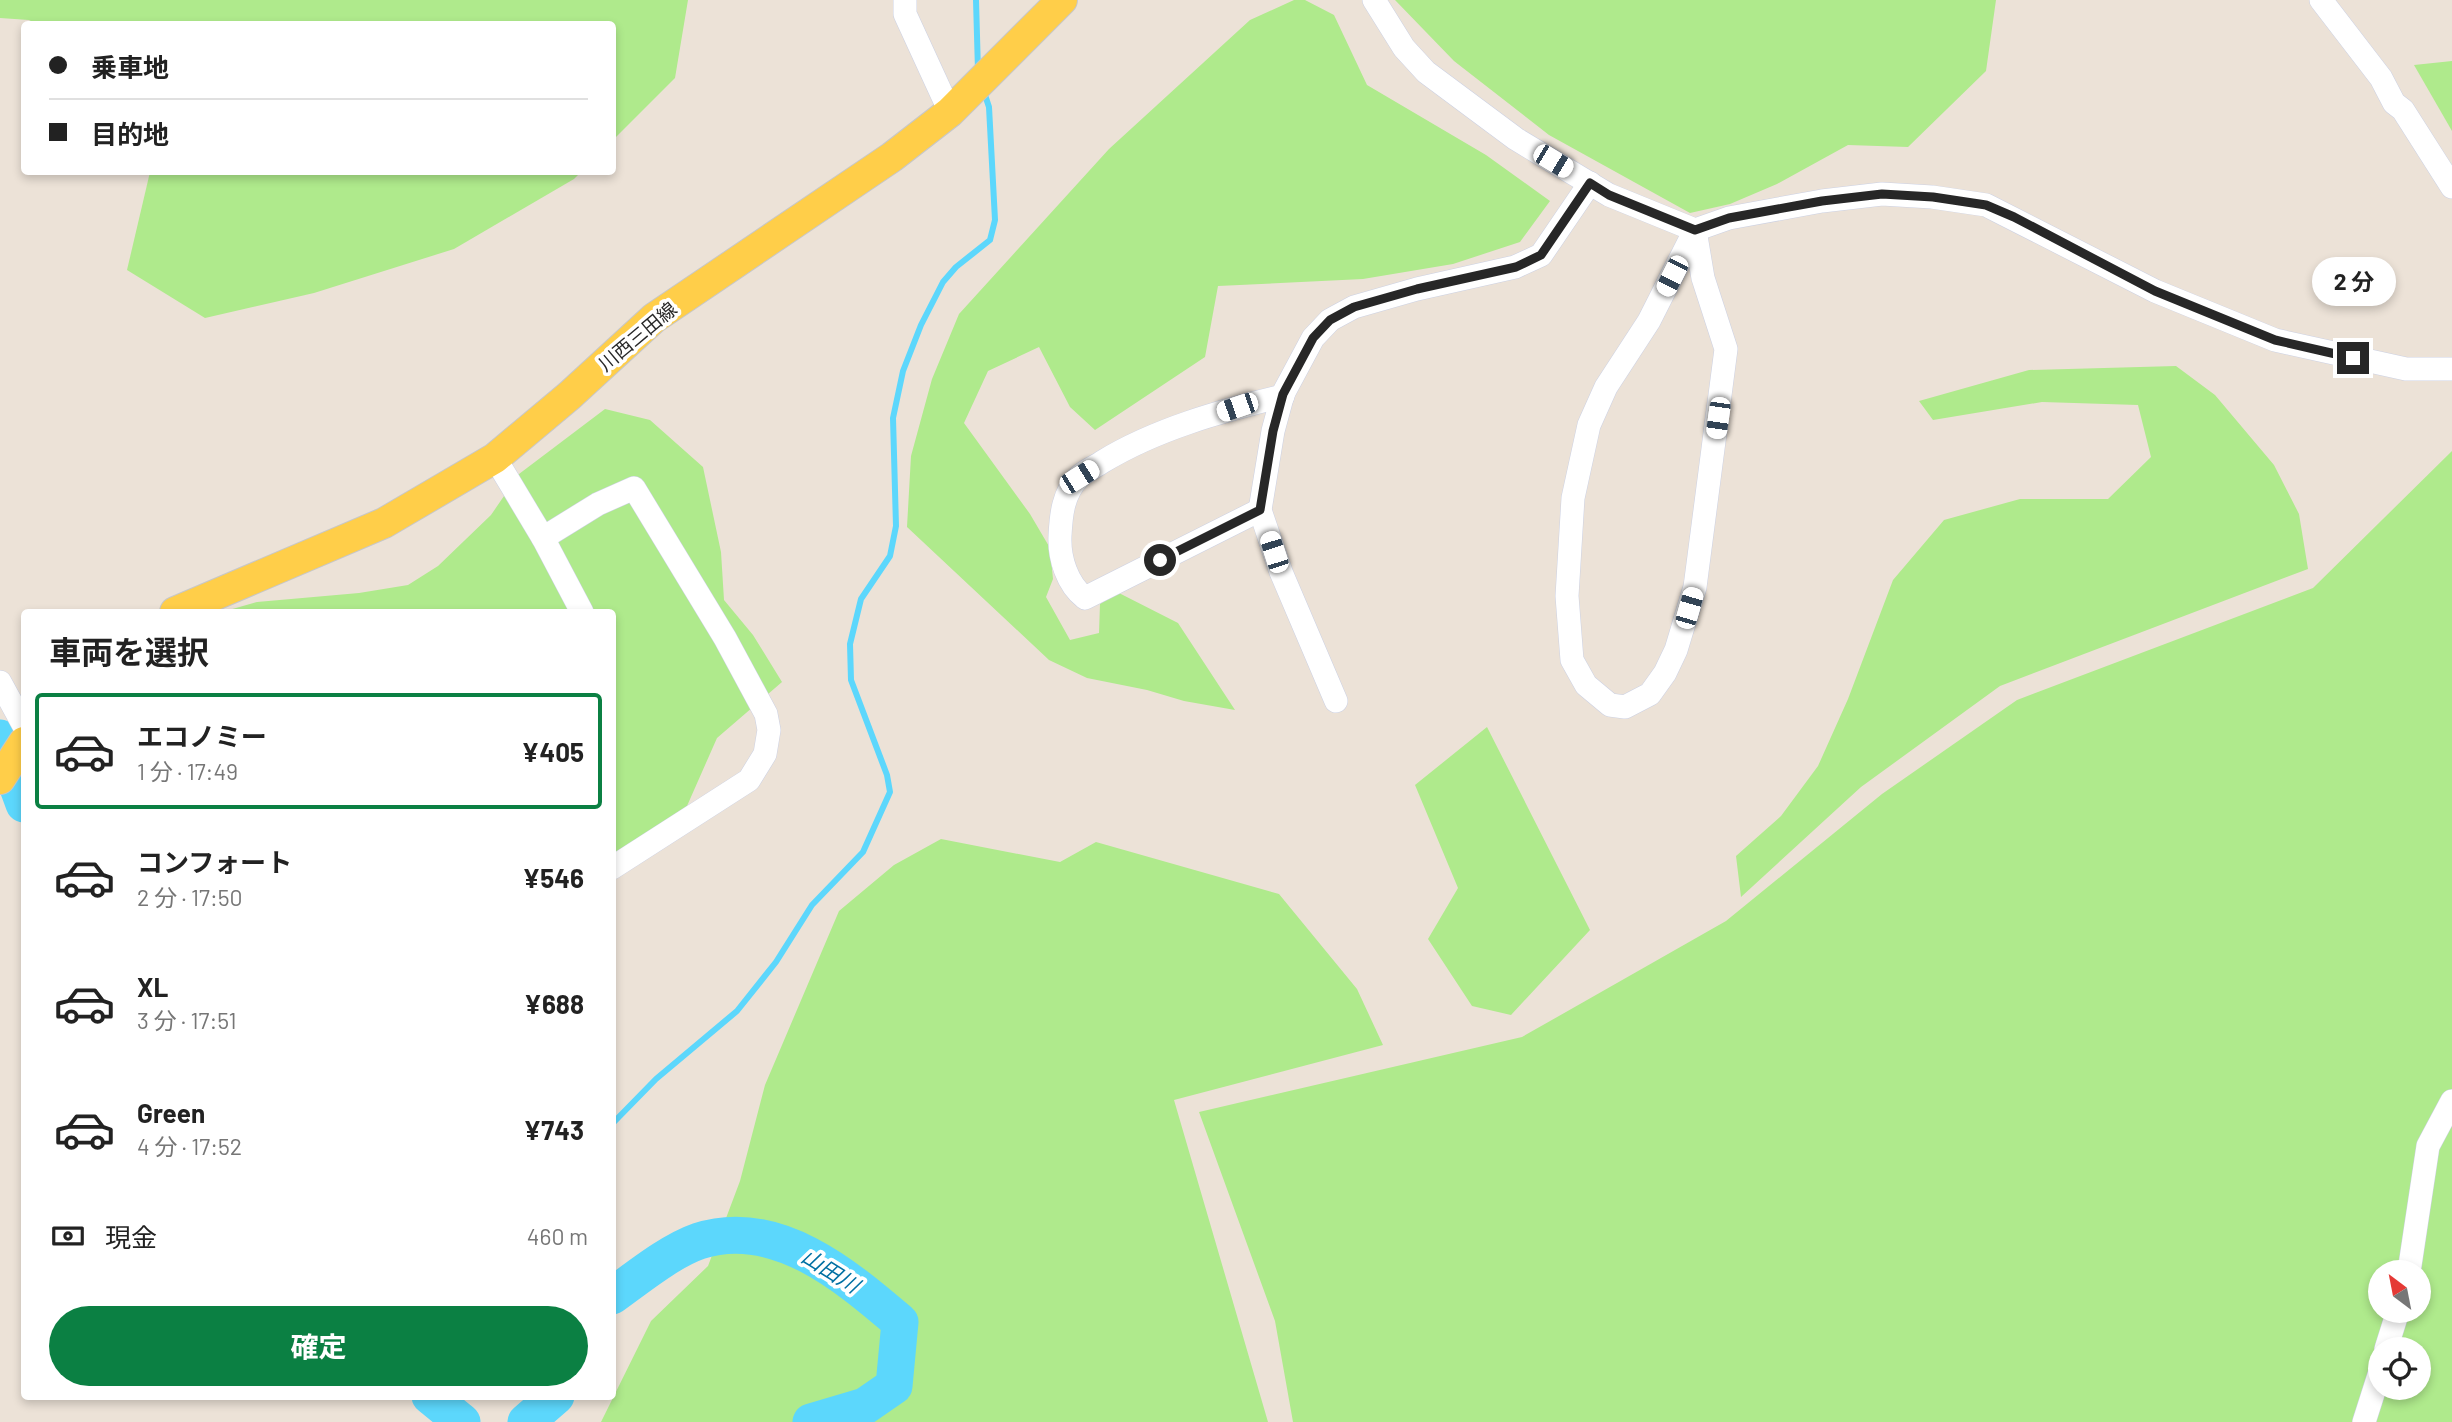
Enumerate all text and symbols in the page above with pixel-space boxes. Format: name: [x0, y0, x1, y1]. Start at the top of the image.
text: 乗車地: [91, 51, 169, 82]
text: 目的地: [91, 118, 169, 149]
car: [1530, 141, 1577, 181]
car: [1654, 253, 1691, 299]
callout: 2 分: [2311, 256, 2395, 306]
text: 2 分: [2334, 267, 2374, 295]
street label: 川西三田線: [593, 297, 681, 375]
route end: [2337, 342, 2369, 374]
car: [1214, 390, 1261, 424]
car: [1705, 396, 1732, 440]
car: [1056, 457, 1103, 497]
car: [1258, 529, 1291, 575]
route start: [1144, 544, 1176, 576]
car: [1674, 585, 1705, 631]
text: 車両を選択: [49, 632, 209, 670]
icon: car: [53, 720, 116, 783]
text: エコノミー: [137, 720, 267, 751]
text: ¥405: [522, 736, 584, 767]
text: 1 分 · 17:49: [137, 757, 238, 785]
icon: car: [53, 846, 116, 909]
text: コンフォート: [137, 846, 292, 877]
text: ¥546: [522, 862, 584, 893]
text: 2 分 · 17:50: [137, 883, 243, 911]
text: XL: [137, 971, 168, 1002]
icon: car: [53, 972, 116, 1035]
text: ¥688: [524, 988, 584, 1019]
text: 3 分 · 17:51: [137, 1006, 236, 1034]
text: Green: [137, 1097, 205, 1128]
icon: car: [53, 1098, 116, 1161]
text: ¥743: [523, 1114, 584, 1145]
text: 4 分 · 17:52: [137, 1132, 242, 1160]
icon: cash: [49, 1217, 87, 1255]
text: 現金: [105, 1221, 157, 1252]
text: 460 m: [527, 1222, 588, 1250]
water label: 山田川: [798, 1243, 866, 1298]
north arrow: [2368, 1260, 2431, 1323]
map controls: [2368, 1260, 2431, 1400]
button: 確定: [49, 1306, 588, 1386]
button: locate: [2368, 1337, 2431, 1400]

